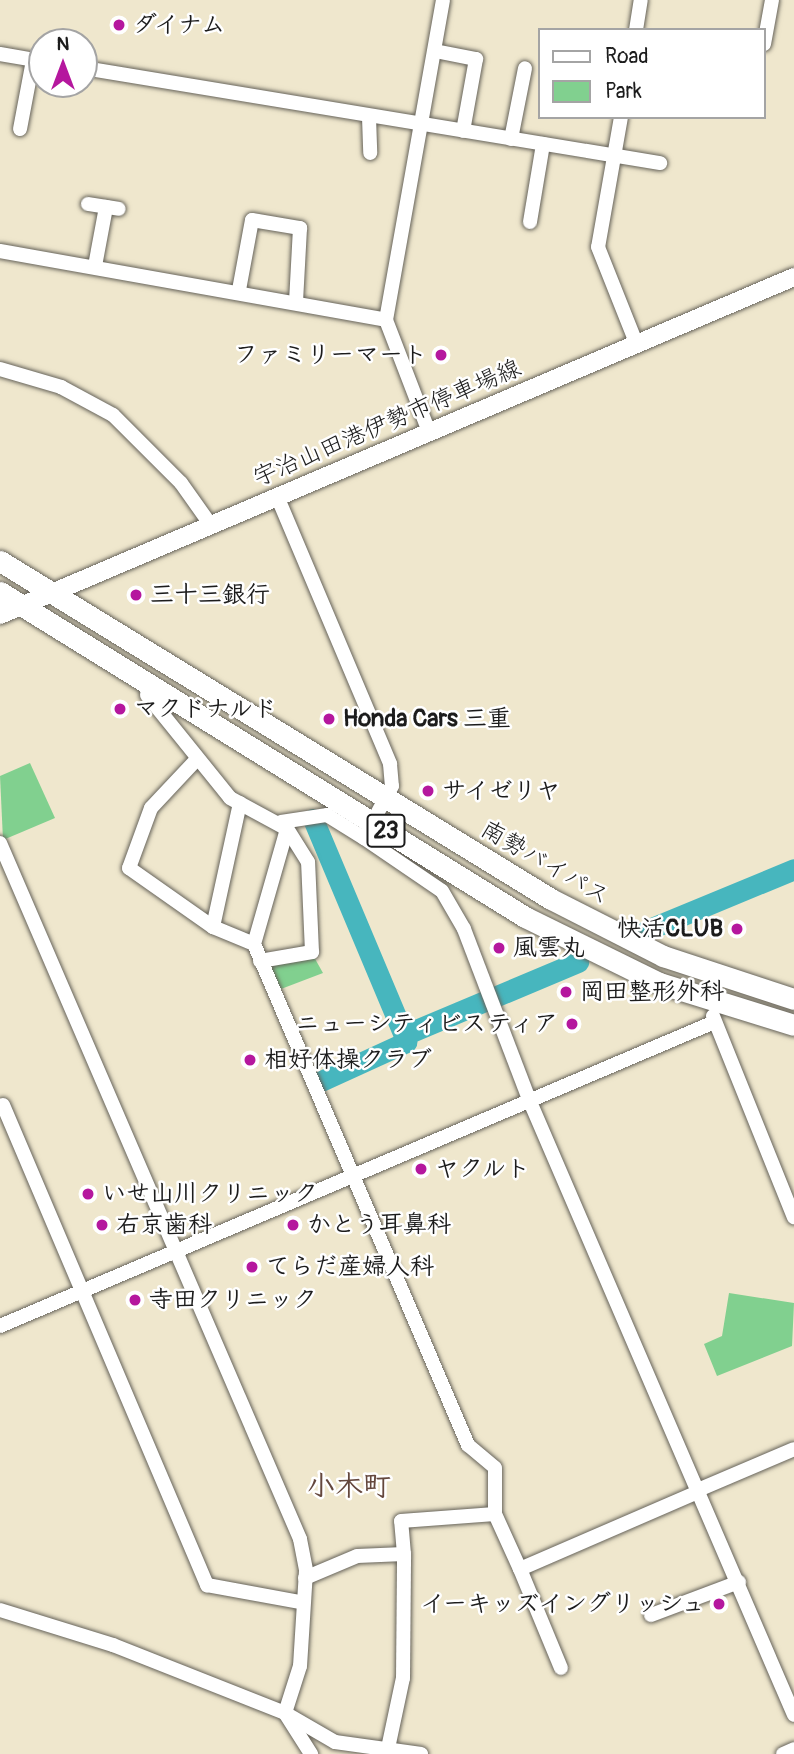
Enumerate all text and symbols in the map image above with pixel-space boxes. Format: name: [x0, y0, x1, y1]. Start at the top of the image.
place label: ダイナム: [133, 11, 229, 39]
marker: ダイナム: [111, 17, 127, 33]
north arrow: [28, 28, 98, 98]
legend: [538, 28, 766, 119]
text: N: [57, 32, 69, 56]
text: Road: [605, 43, 649, 70]
text: Park: [605, 78, 642, 105]
place label: ファミリーマート: [235, 341, 427, 369]
marker: ファミリーマート: [433, 347, 449, 363]
street label: 宇治山田港伊勢市停車場線: [249, 353, 525, 493]
place label: 三十三銀行: [150, 581, 270, 609]
marker: 三十三銀行: [128, 587, 144, 603]
place label: マクドナルド: [134, 695, 278, 723]
marker: マクドナルド: [112, 701, 128, 717]
place label: Honda Cars 三重: [343, 705, 511, 733]
marker: Honda Cars 三重: [321, 711, 337, 727]
place label: サイゼリヤ: [442, 777, 562, 805]
marker: サイゼリヤ: [420, 783, 436, 799]
road number: 23: [365, 811, 407, 850]
street label: 南勢バイパス: [475, 815, 615, 911]
place label: 快活CLUB: [617, 915, 723, 943]
marker: 快活CLUB: [729, 921, 745, 937]
place label: 風雲丸: [513, 934, 585, 962]
marker: 風雲丸: [491, 940, 507, 956]
place label: 岡田整形外科: [580, 978, 724, 1006]
marker: 岡田整形外科: [558, 984, 574, 1000]
place label: ニューシティビスティア: [294, 1010, 558, 1038]
marker: ニューシティビスティア: [564, 1016, 580, 1032]
place label: 相好体操クラブ: [264, 1046, 432, 1074]
marker: 相好体操クラブ: [242, 1052, 258, 1068]
place label: ヤクルト: [435, 1155, 531, 1183]
marker: ヤクルト: [413, 1161, 429, 1177]
place label: いせ山川クリニック: [102, 1180, 318, 1208]
marker: いせ山川クリニック: [80, 1186, 96, 1202]
place label: 右京歯科: [116, 1211, 212, 1239]
place label: かとう耳鼻科: [307, 1211, 451, 1239]
marker: 右京歯科: [94, 1217, 110, 1233]
marker: かとう耳鼻科: [285, 1217, 301, 1233]
place label: てらだ産婦人科: [266, 1253, 434, 1281]
marker: てらだ産婦人科: [244, 1259, 260, 1275]
place label: 寺田クリニック: [149, 1286, 317, 1314]
marker: 寺田クリニック: [127, 1292, 143, 1308]
district label: 小木町: [307, 1470, 391, 1504]
place label: イーキッズイングリッシュ: [419, 1590, 705, 1618]
marker: イーキッズイングリッシュ: [711, 1596, 727, 1612]

